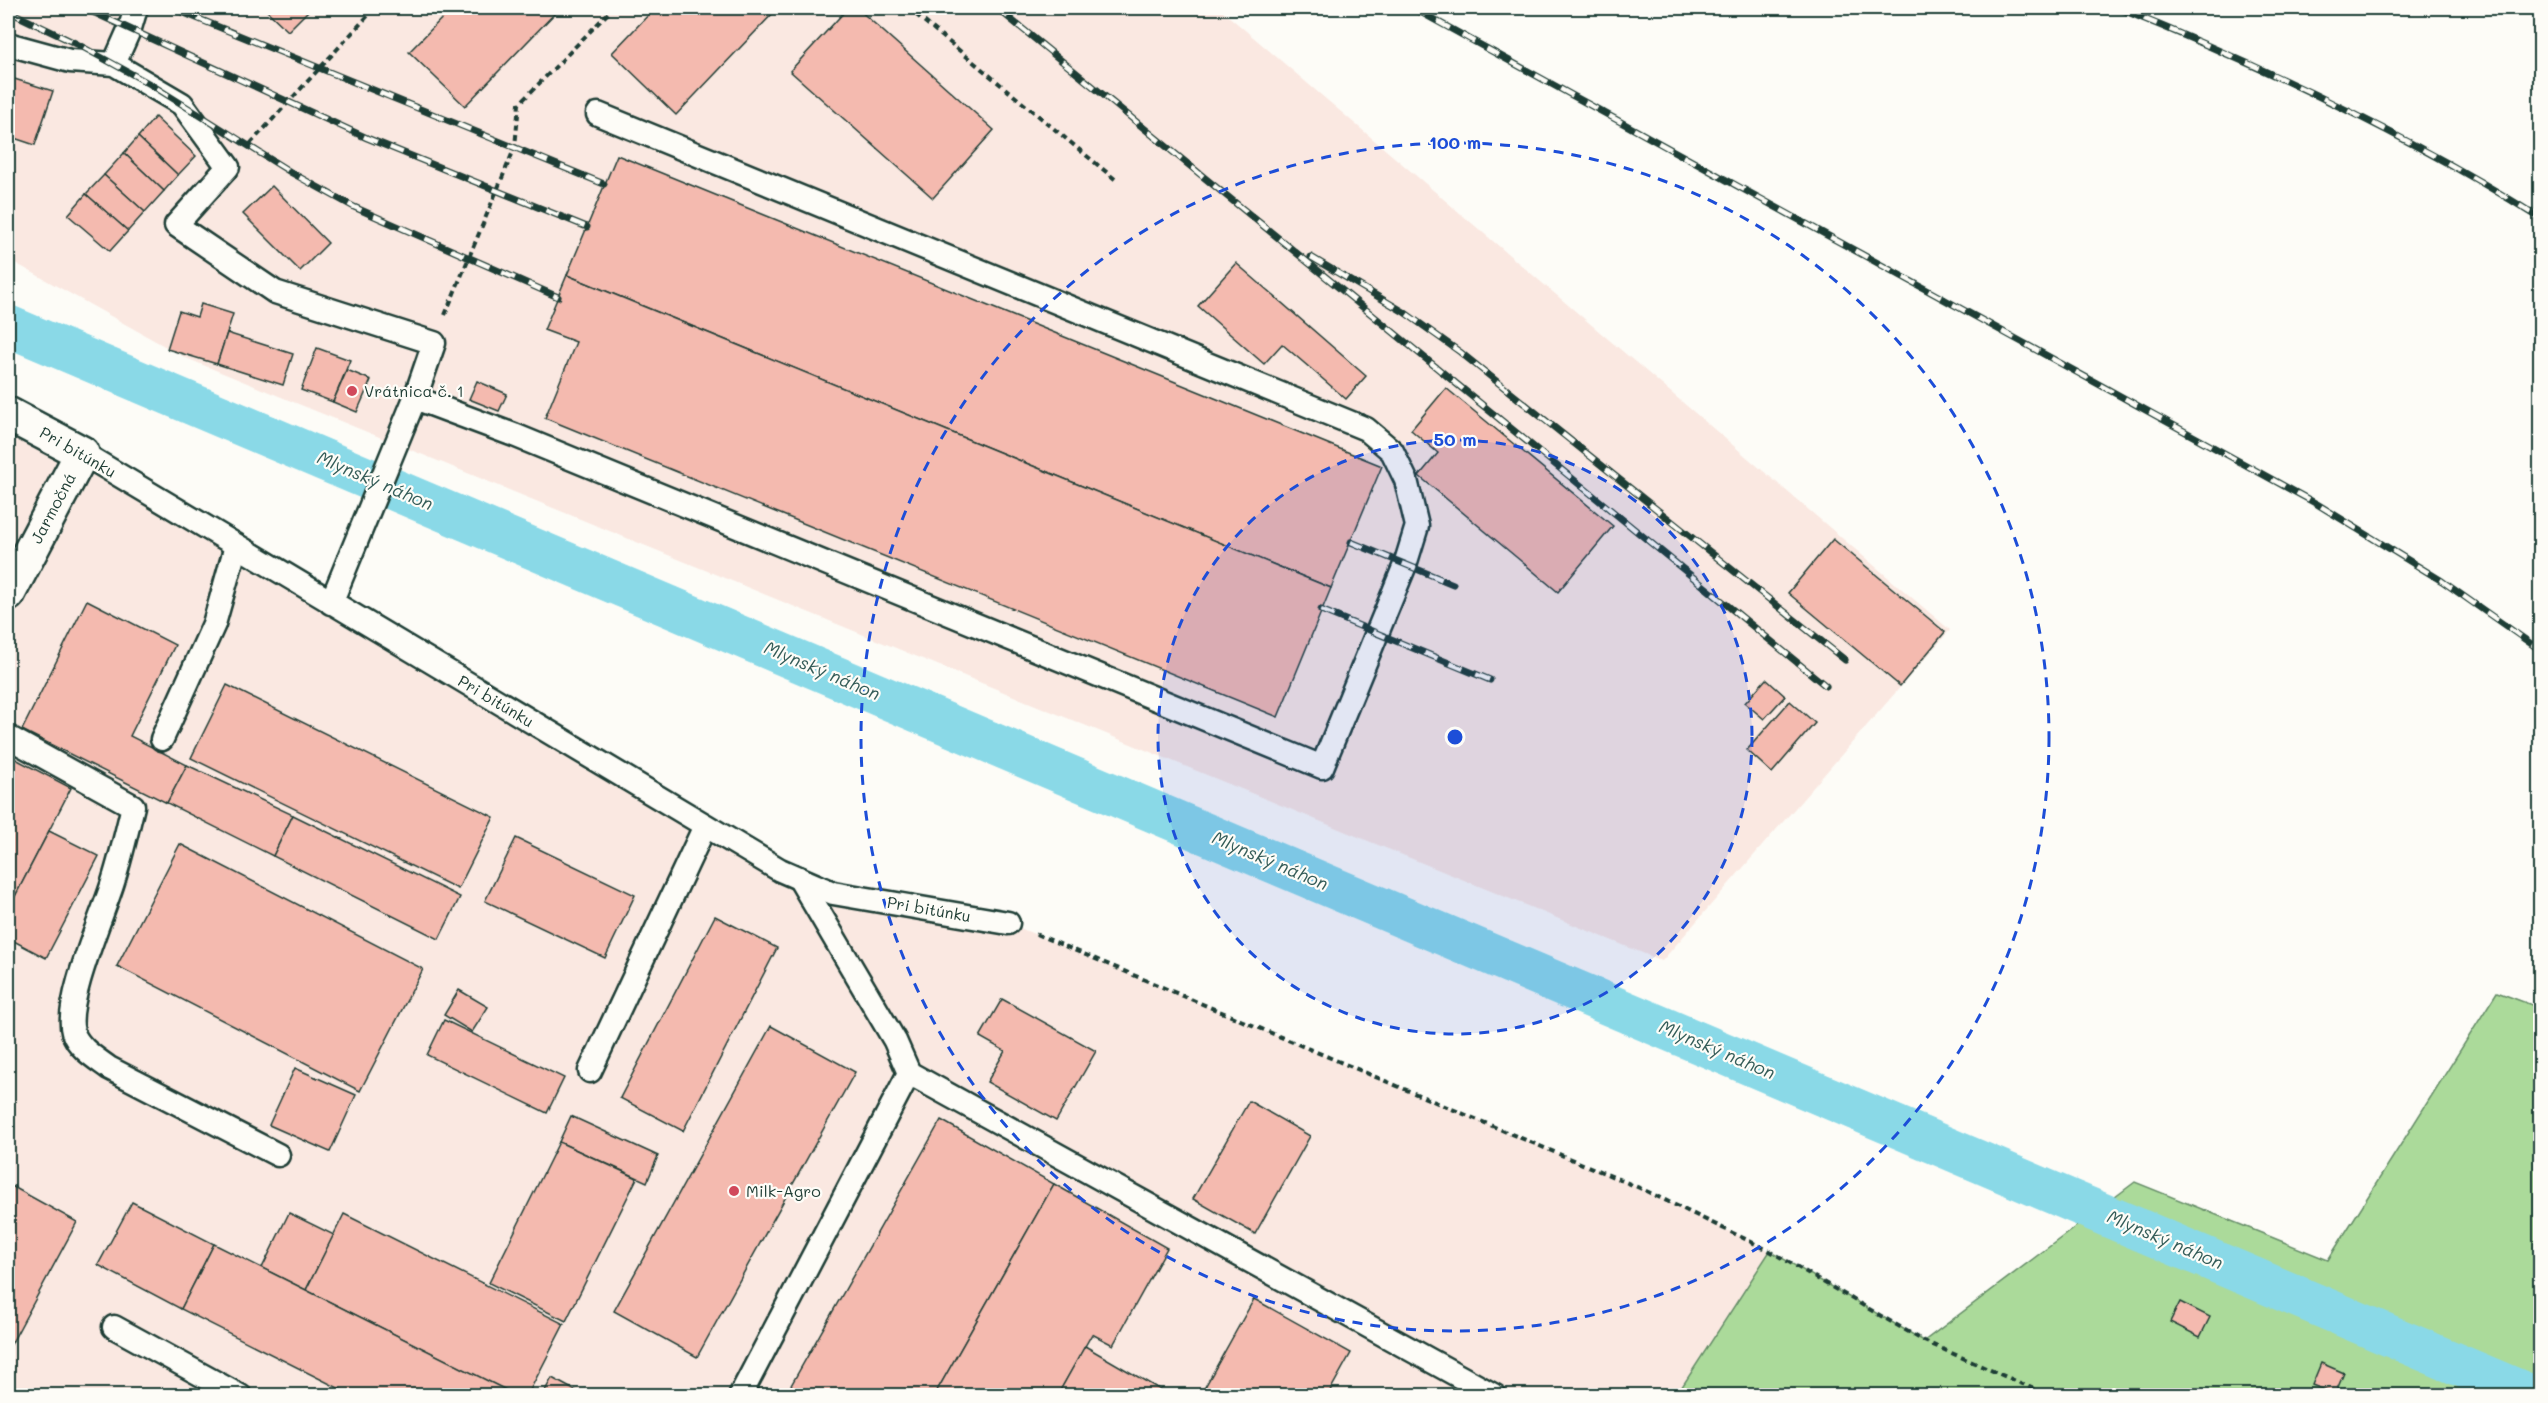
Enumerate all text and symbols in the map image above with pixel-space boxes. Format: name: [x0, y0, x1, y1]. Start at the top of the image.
text: 100 m: [1429, 130, 1481, 154]
place label: Vrátnica č. 1: [364, 380, 464, 401]
marker: Vrátnica č. 1: [345, 384, 359, 398]
street label: Pri bitúnku: [36, 421, 120, 482]
text: 50 m: [1434, 427, 1476, 451]
water label: Mlynský náhon: [314, 445, 437, 515]
street label: Jarmočná: [25, 469, 80, 547]
water label: Mlynský náhon: [761, 635, 884, 705]
street label: Pri bitúnku: [454, 670, 538, 731]
centre of rings: [1445, 727, 1465, 747]
water label: Mlynský náhon: [1209, 825, 1332, 895]
street label: Pri bitúnku: [885, 891, 973, 926]
water label: Mlynský náhon: [1656, 1014, 1779, 1084]
place label: Milk-Agro: [746, 1180, 821, 1201]
marker: Milk-Agro: [727, 1184, 741, 1198]
water label: Mlynský náhon: [2104, 1204, 2227, 1274]

